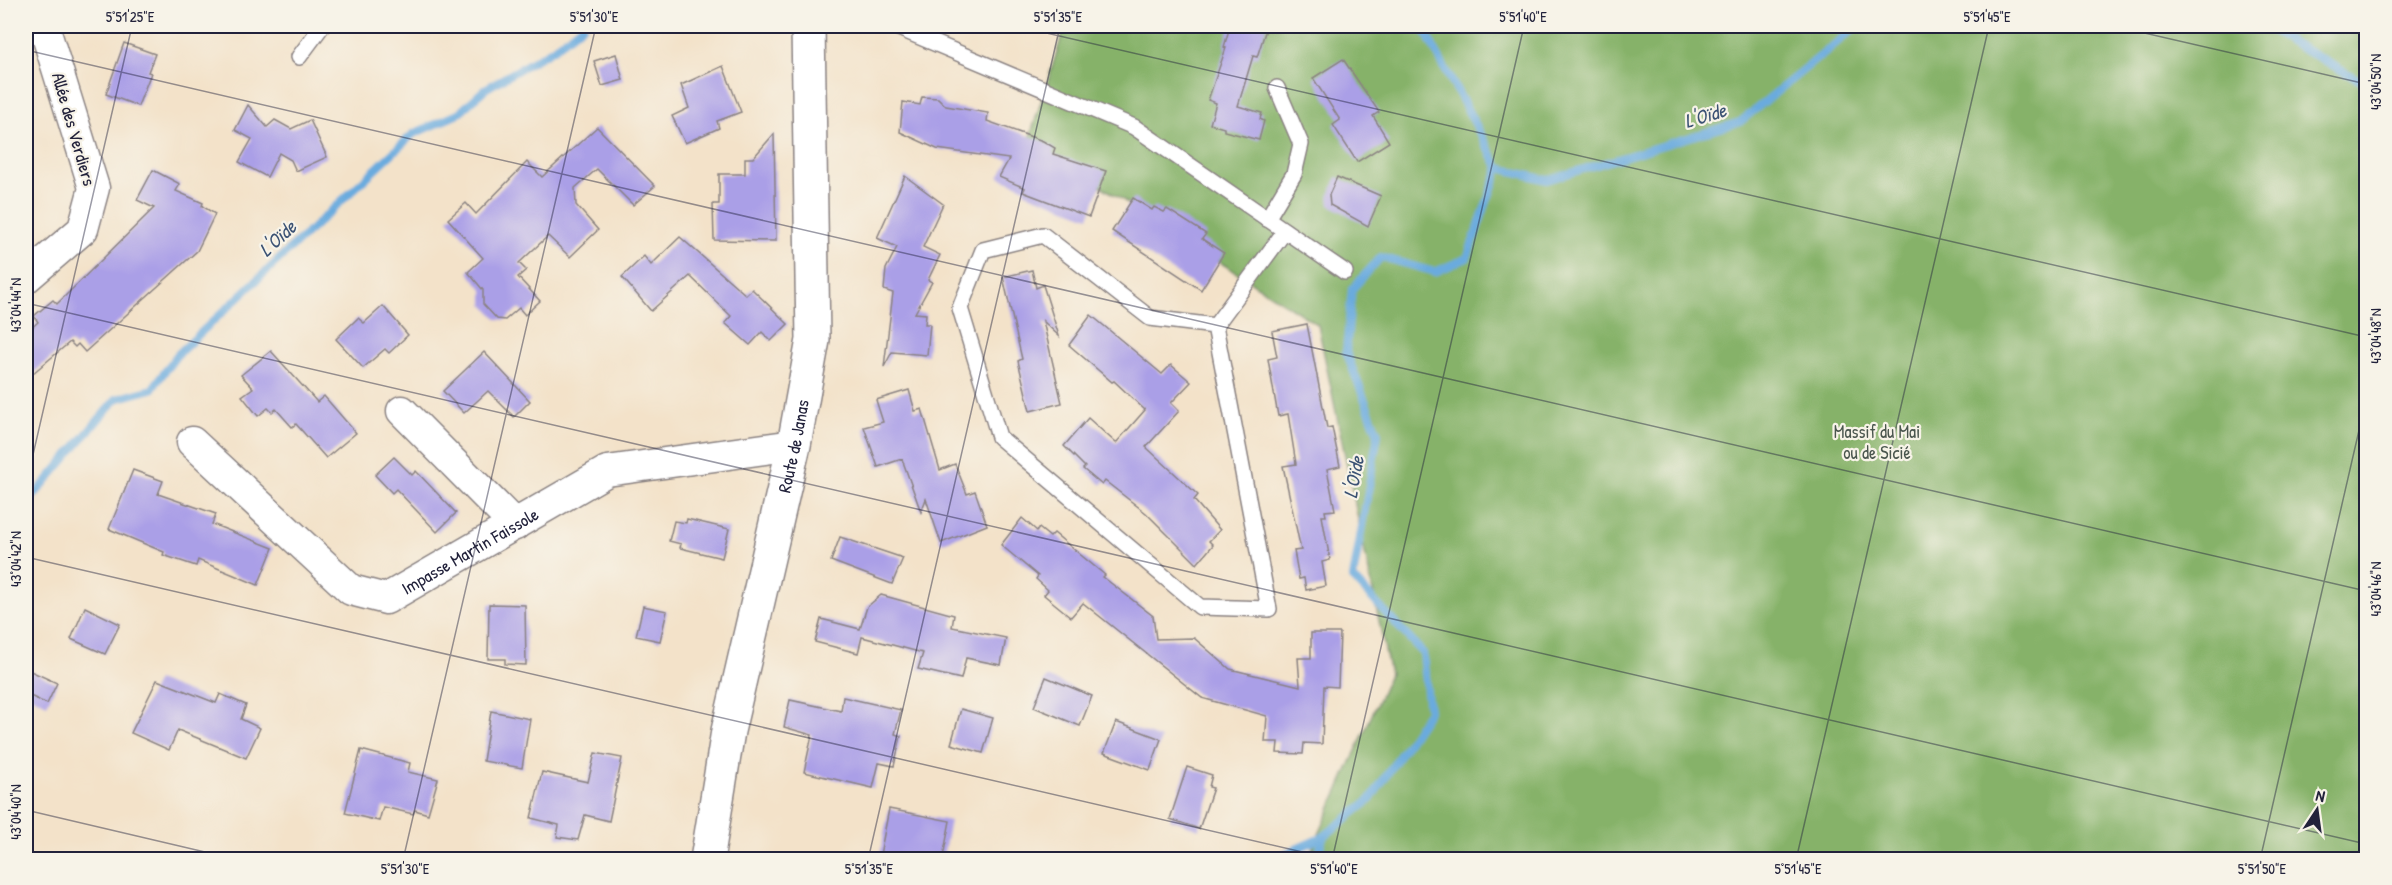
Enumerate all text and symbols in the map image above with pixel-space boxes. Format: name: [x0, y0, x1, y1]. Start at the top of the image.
text: 5°51'25"E: [106, 6, 155, 27]
text: 5°51'30"E: [570, 6, 619, 27]
text: 5°51'35"E: [1034, 6, 1083, 27]
text: 5°51'40"E: [1499, 6, 1547, 27]
text: 5°51'45"E: [1963, 6, 2011, 27]
text: 43°04'50"N: [2365, 54, 2386, 110]
street label: Allée des Verdiers: [46, 70, 102, 189]
water label: L'Oïde: [1681, 96, 1730, 134]
water label: L'Oïde: [252, 213, 302, 262]
text: 43°04'44"N: [5, 278, 26, 332]
text: 43°04'48"N: [2365, 308, 2386, 364]
street label: Route de Janas: [771, 397, 814, 495]
park label: Massif du Mai ou de Sicié: [1834, 419, 1920, 465]
water label: L'Oïde: [1336, 453, 1370, 500]
street label: Impasse Martin Faissole: [396, 501, 543, 600]
text: 43°04'42"N: [5, 531, 26, 587]
text: 43°04'46"N: [2365, 562, 2386, 616]
north arrow: [2287, 780, 2347, 840]
text: 43°04'40"N: [5, 784, 26, 840]
text: N: [2314, 784, 2327, 807]
text: 5°51'30"E: [381, 858, 430, 879]
text: 5°51'35"E: [845, 858, 894, 879]
text: 5°51'40"E: [1310, 858, 1358, 879]
text: 5°51'45"E: [1774, 858, 1822, 879]
text: 5°51'50"E: [2238, 858, 2287, 879]

